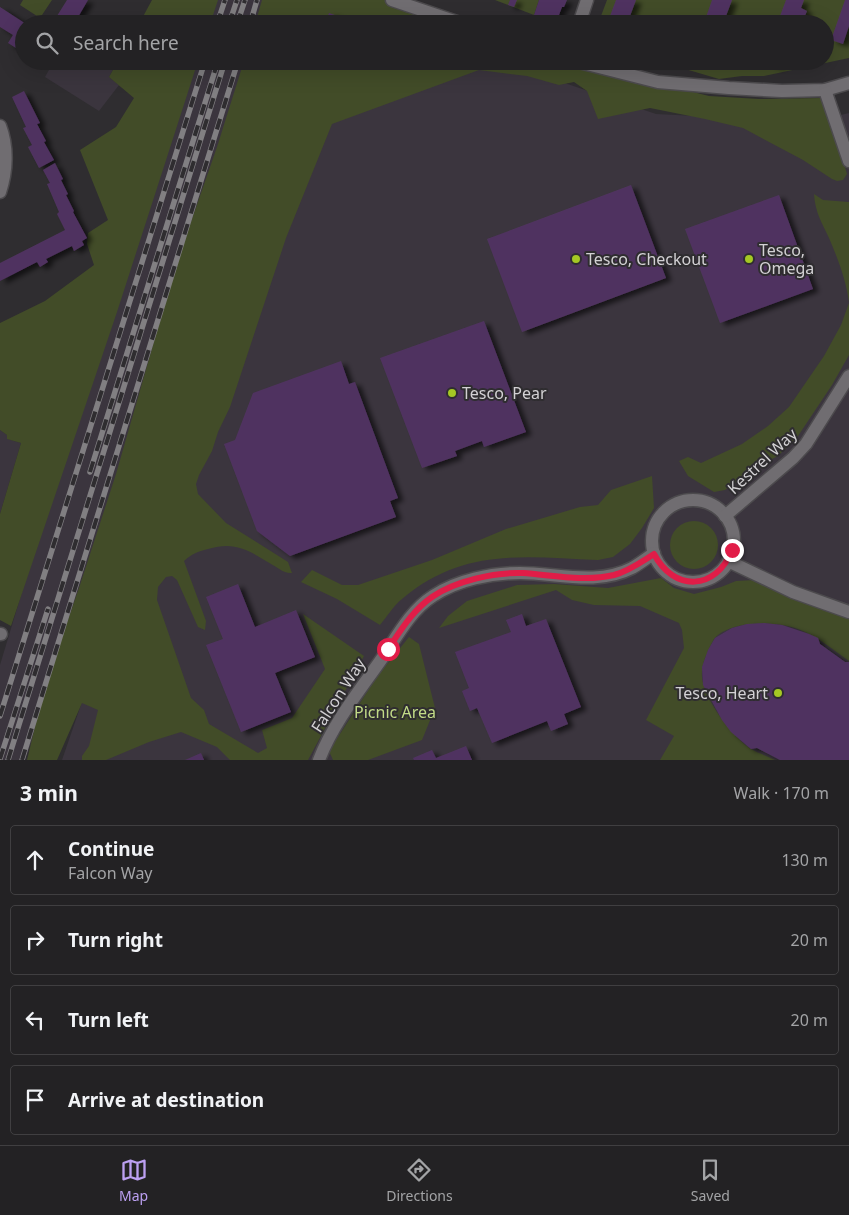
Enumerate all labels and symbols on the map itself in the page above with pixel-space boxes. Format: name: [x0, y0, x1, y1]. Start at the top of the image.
place label: Tesco, Omega: [759, 239, 814, 279]
place label: Tesco, Checkout: [586, 248, 707, 270]
marker: Tesco, Checkout: [570, 253, 582, 265]
marker: Tesco, Omega: [743, 253, 755, 265]
place label: Tesco, Pear: [462, 382, 547, 404]
marker: Tesco, Pear: [446, 387, 458, 399]
street label: Kestrel Way: [722, 422, 802, 499]
route end: [721, 539, 744, 562]
route start: [377, 638, 400, 661]
street label: Falcon Way: [306, 653, 371, 736]
place label: Tesco, Heart: [675, 682, 768, 704]
marker: Tesco, Heart: [772, 687, 784, 699]
park label: Picnic Area: [354, 701, 436, 723]

